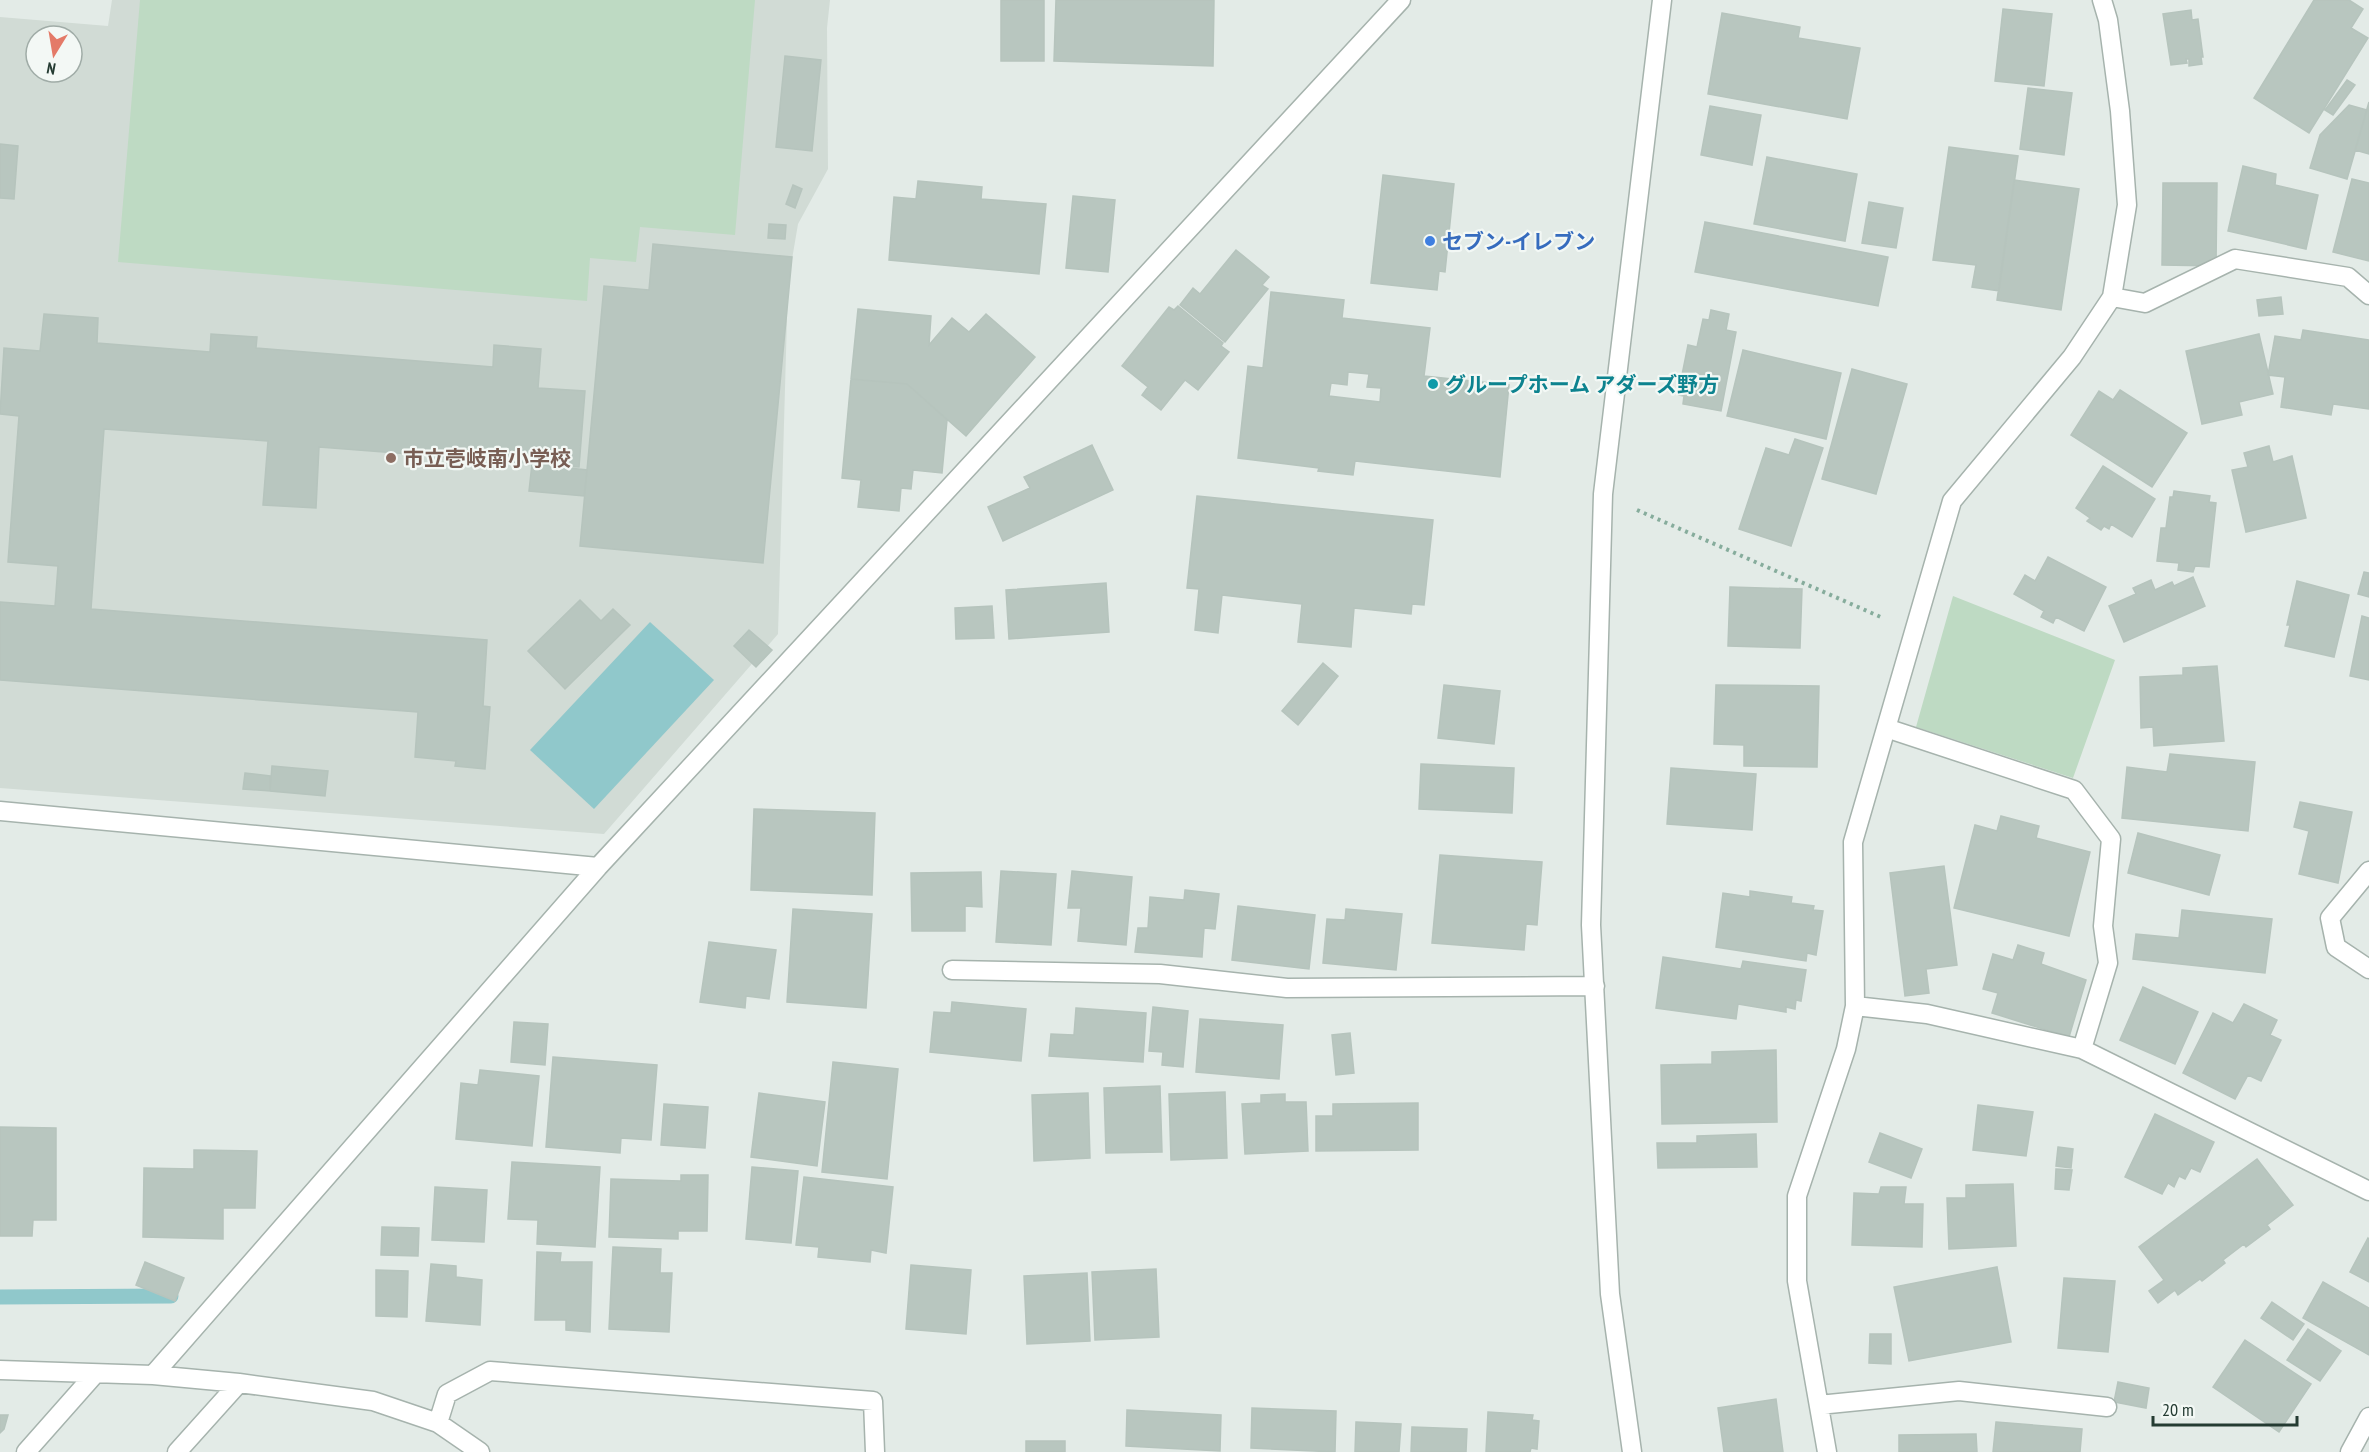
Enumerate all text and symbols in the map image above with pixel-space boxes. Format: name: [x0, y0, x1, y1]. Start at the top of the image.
north arrow: [24, 24, 84, 84]
text: N: [45, 58, 57, 79]
place label: セブン-イレブン: [1442, 228, 1595, 255]
marker: セブン-イレブン: [1423, 234, 1437, 248]
place label: グループホーム アダーズ野方: [1445, 371, 1719, 398]
marker: グループホーム アダーズ野方: [1426, 377, 1440, 391]
place label: 市立壱岐南小学校: [403, 445, 571, 472]
marker: 市立壱岐南小学校: [384, 451, 398, 465]
scale bar: [2153, 1389, 2297, 1427]
text: 20 m: [2162, 1398, 2194, 1421]

